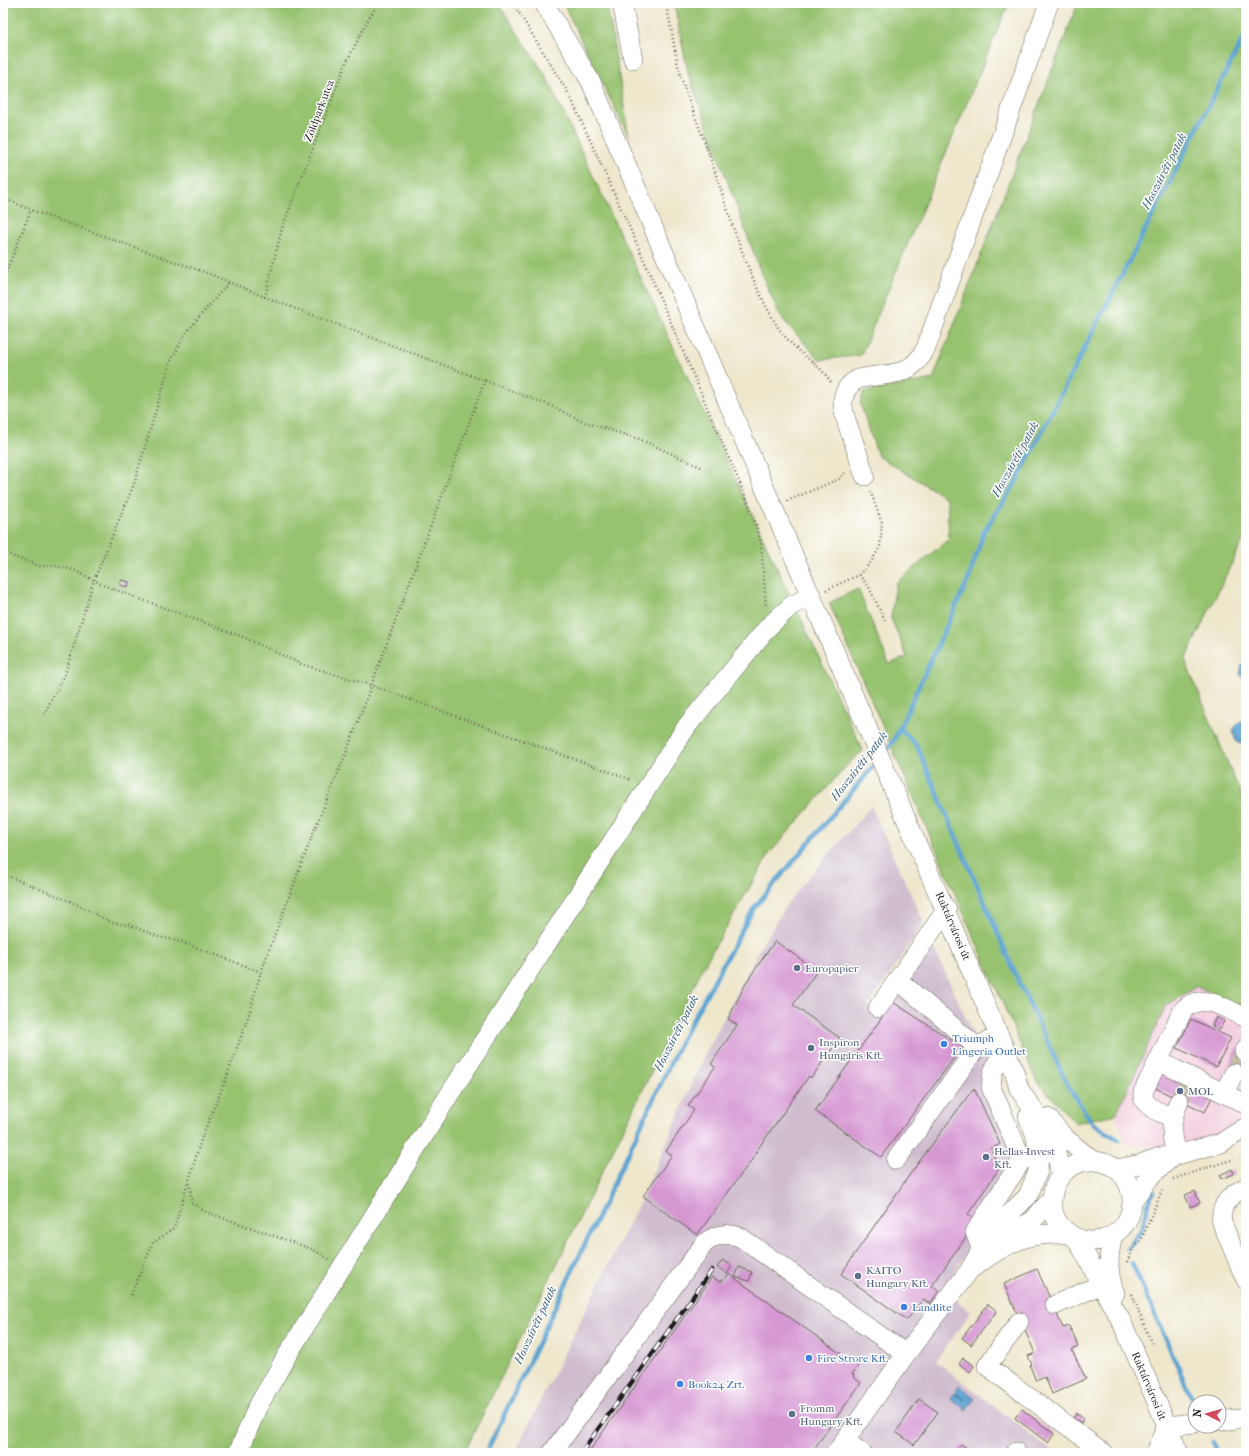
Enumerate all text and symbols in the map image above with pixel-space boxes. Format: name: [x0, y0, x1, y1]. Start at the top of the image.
street label: Zöldpark utca: [301, 77, 337, 144]
water label: Hosszúréti-patak: [1138, 130, 1189, 213]
water label: Hosszúréti-patak: [988, 419, 1041, 500]
water label: Hosszúréti-patak: [827, 729, 890, 804]
street label: Raktárvárosi út: [933, 890, 973, 962]
place label: Europapier: [805, 962, 859, 975]
marker: Europapier: [792, 963, 802, 973]
water label: Hosszúréti-patak: [650, 992, 701, 1075]
place label: Triumph Lingeria Outlet: [952, 1032, 1026, 1058]
place label: Inspiron Hungáris Kft.: [819, 1036, 883, 1062]
marker: Triumph Lingeria Outlet: [939, 1039, 949, 1049]
marker: Inspiron Hungáris Kft.: [806, 1043, 816, 1053]
place label: MOL: [1188, 1085, 1214, 1098]
marker: MOL: [1175, 1086, 1185, 1096]
place label: Hellas-Invest Kft.: [994, 1145, 1055, 1171]
marker: Hellas-Invest Kft.: [981, 1152, 991, 1162]
place label: KAITO Hungary Kft.: [866, 1264, 929, 1290]
marker: KAITO Hungary Kft.: [853, 1271, 863, 1281]
water label: Hosszúréti-patak: [510, 1284, 559, 1367]
place label: Landlite: [912, 1301, 952, 1314]
marker: Landlite: [899, 1302, 909, 1312]
street label: Raktárvárosi út: [1129, 1350, 1169, 1422]
place label: Fire Strore Kft.: [817, 1352, 888, 1365]
marker: Fire Strore Kft.: [804, 1353, 814, 1363]
place label: Book24 Zrt.: [688, 1378, 745, 1391]
marker: Book24 Zrt.: [675, 1379, 685, 1389]
north arrow: [1187, 1394, 1227, 1434]
place label: Fromm Hungary Kft.: [800, 1402, 863, 1428]
text: N: [1191, 1408, 1205, 1418]
marker: Fromm Hungary Kft.: [787, 1409, 797, 1419]

